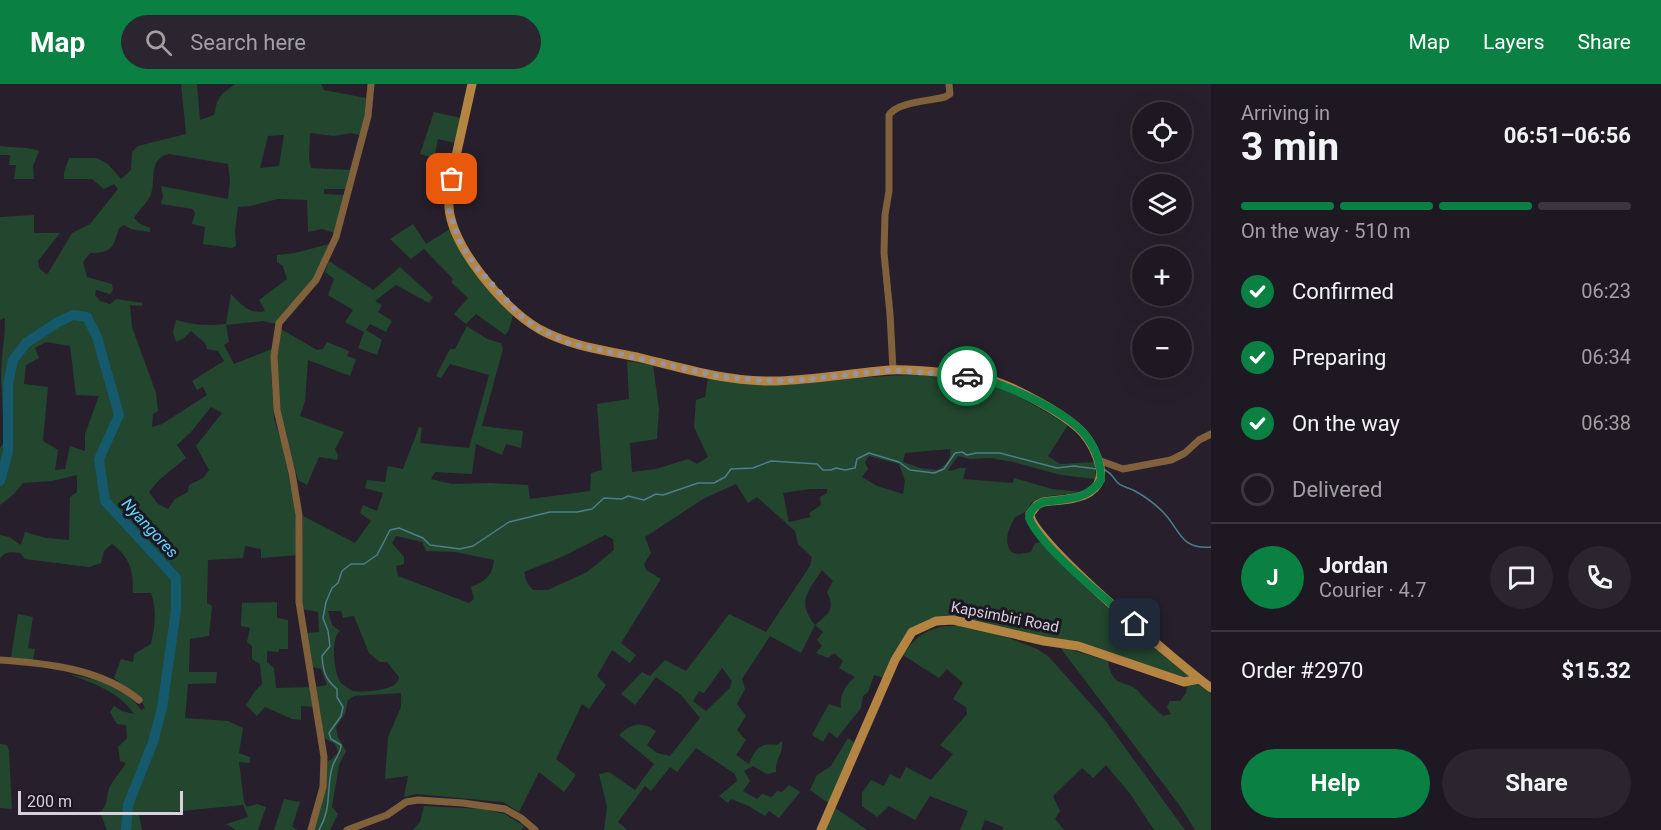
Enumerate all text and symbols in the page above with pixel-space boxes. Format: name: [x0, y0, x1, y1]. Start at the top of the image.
search box: [121, 15, 541, 69]
text: Map: [30, 26, 85, 59]
icon: search: [142, 26, 175, 59]
text: Search here: [190, 30, 306, 55]
text: Map: [1408, 30, 1450, 54]
text: Layers: [1483, 30, 1544, 54]
text: Share: [1577, 30, 1631, 54]
text: Arriving in: [1241, 101, 1330, 125]
map controls: [1132, 102, 1192, 378]
button: locate: [1132, 102, 1192, 162]
text: 06:51–06:56: [1504, 123, 1631, 148]
text: 3 min: [1241, 124, 1339, 170]
pin: [426, 153, 477, 204]
icon: bag: [435, 162, 468, 195]
button: layers: [1132, 174, 1192, 234]
text: On the way · 510 m: [1241, 219, 1410, 243]
button: +: [1132, 246, 1192, 306]
icon: check: [1241, 275, 1274, 308]
text: Confirmed: [1292, 279, 1394, 304]
text: 06:23: [1581, 279, 1631, 303]
button: −: [1132, 318, 1192, 378]
icon: check: [1241, 341, 1274, 374]
text: Preparing: [1292, 345, 1386, 370]
text: 06:34: [1581, 345, 1631, 369]
courier: [937, 346, 997, 406]
icon: car: [951, 360, 984, 393]
icon: check: [1241, 407, 1274, 440]
text: On the way: [1292, 411, 1400, 436]
text: 06:38: [1581, 411, 1631, 435]
text: Delivered: [1292, 477, 1382, 502]
water label: Nyangores: [118, 494, 182, 562]
button: chat: [1490, 546, 1553, 609]
button: phone: [1568, 546, 1631, 609]
text: Jordan: [1319, 553, 1388, 578]
text: J: [1266, 565, 1279, 590]
text: Courier · 4.7: [1319, 578, 1426, 602]
street label: Kapsimbiri Road: [950, 598, 1060, 636]
pin: [1109, 598, 1160, 649]
icon: home: [1118, 607, 1151, 640]
text: Order #2970: [1241, 658, 1363, 683]
text: $15.32: [1562, 658, 1631, 683]
button: Help: [1241, 749, 1430, 818]
button: Share: [1442, 749, 1631, 818]
scale bar: [18, 788, 183, 816]
text: 200 m: [27, 792, 72, 811]

